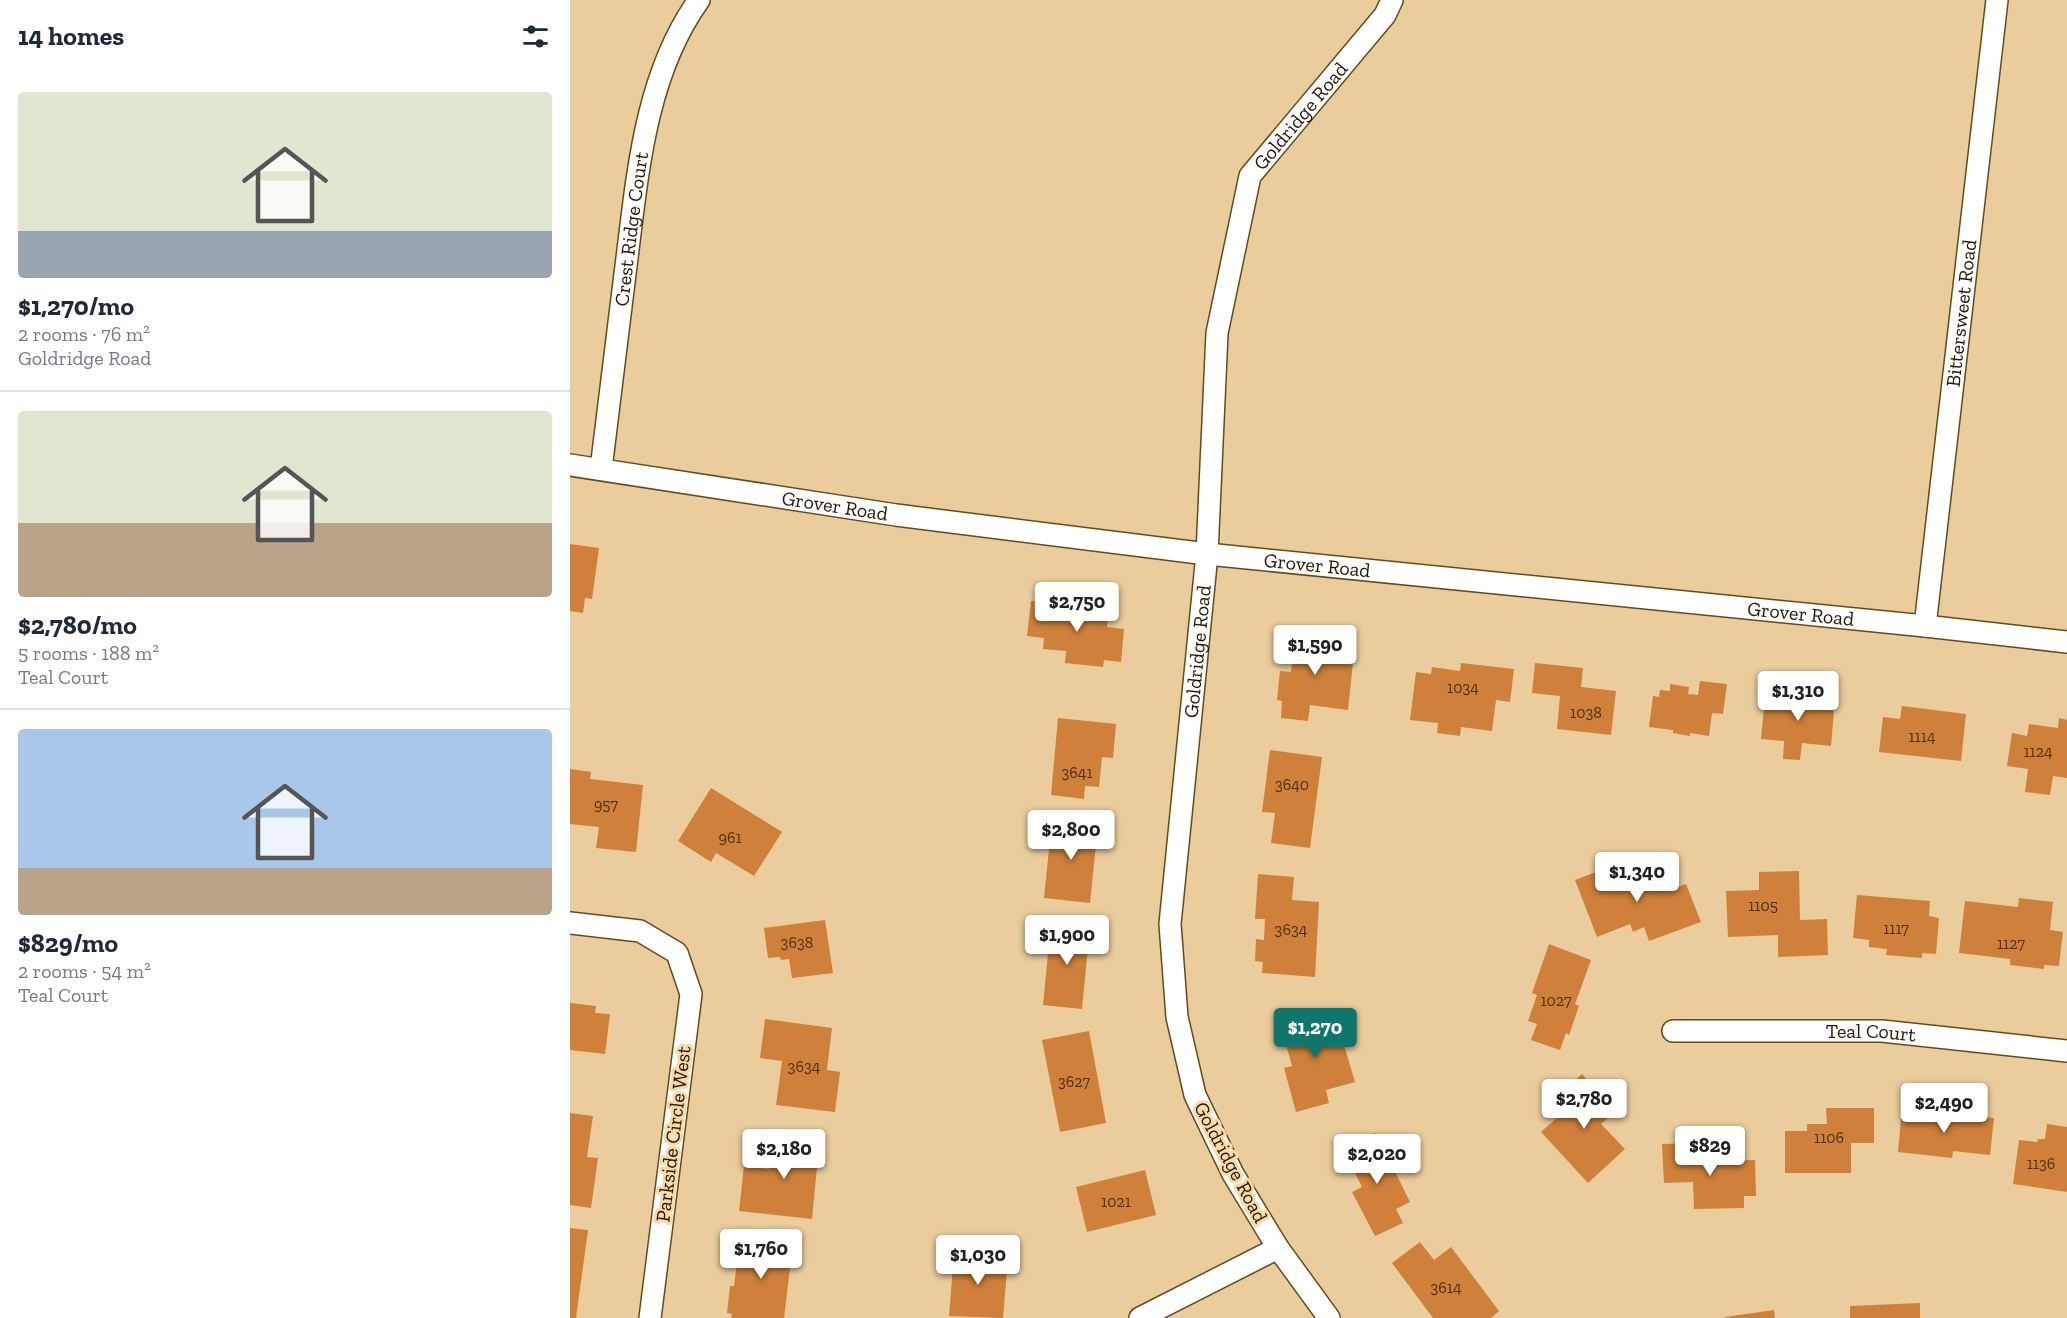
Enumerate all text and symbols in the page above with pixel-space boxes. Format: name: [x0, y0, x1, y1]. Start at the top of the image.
text: 14 homes: [18, 20, 124, 52]
icon: filters: [519, 20, 552, 53]
street label: Goldridge Road: [1248, 57, 1352, 175]
icon: home: [231, 131, 339, 239]
street label: Crest Ridge Court: [609, 149, 653, 307]
street label: Bittersweet Road: [1941, 238, 1981, 388]
text: $1,270/mo: [18, 290, 134, 322]
text: 2 rooms · 76 m²: [18, 322, 150, 346]
text: Goldridge Road: [18, 346, 151, 370]
icon: home: [231, 450, 339, 558]
street label: Grover Road: [780, 486, 890, 526]
street label: Grover Road: [1263, 548, 1372, 582]
pin: $2,750: [1028, 582, 1126, 633]
street label: Goldridge Road: [1179, 584, 1216, 719]
text: $2,750: [1049, 589, 1105, 613]
street label: Grover Road: [1746, 596, 1855, 631]
text: $2,780/mo: [18, 609, 137, 641]
pin: $1,590: [1266, 625, 1364, 676]
text: $1,590: [1288, 632, 1343, 656]
text: 5 rooms · 188 m²: [18, 641, 159, 665]
text: Teal Court: [18, 665, 108, 689]
pin: $1,310: [1749, 671, 1847, 722]
house number: 1034: [1447, 678, 1479, 697]
text: $1,310: [1772, 678, 1824, 702]
house number: 1038: [1570, 703, 1602, 722]
house number: 1114: [1908, 727, 1936, 746]
house number: 1124: [2023, 742, 2053, 761]
house number: 3641: [1061, 763, 1093, 782]
icon: home: [231, 768, 339, 876]
house number: 3640: [1275, 775, 1309, 794]
house number: 957: [594, 795, 619, 814]
pin: $2,800: [1022, 810, 1120, 861]
text: $2,800: [1042, 817, 1100, 841]
house number: 961: [718, 828, 742, 847]
pin: $1,340: [1588, 852, 1686, 903]
text: $1,340: [1609, 859, 1665, 883]
house number: 1105: [1748, 896, 1778, 915]
pin: $1,900: [1018, 915, 1116, 966]
house number: 1117: [1883, 919, 1909, 938]
house number: 3634: [1275, 920, 1308, 939]
text: $1,900: [1039, 922, 1095, 946]
text: $829/mo: [18, 927, 118, 959]
house number: 3638: [781, 933, 813, 952]
house number: 1127: [1997, 934, 2026, 953]
text: 2 rooms · 54 m²: [18, 959, 151, 983]
text: Teal Court: [18, 983, 108, 1007]
house number: 1027: [1540, 991, 1572, 1010]
pin: $1,270: [1266, 1008, 1364, 1059]
text: $1,270: [1288, 1015, 1342, 1039]
street label: Teal Court: [1826, 1019, 1918, 1047]
street label: Parkside Circle West: [650, 1044, 696, 1223]
house number: 3634: [788, 1057, 821, 1076]
house number: 3627: [1058, 1072, 1091, 1091]
pin: $2,780: [1535, 1079, 1633, 1130]
pin: $2,490: [1895, 1083, 1993, 1134]
text: $2,780: [1556, 1086, 1612, 1110]
text: $2,490: [1915, 1090, 1973, 1114]
street label: Goldridge Road: [1189, 1098, 1273, 1226]
pin: $829: [1674, 1126, 1746, 1177]
house number: 1106: [1814, 1128, 1844, 1147]
pin: $2,180: [735, 1129, 833, 1180]
text: $829: [1689, 1133, 1731, 1157]
pin: $2,020: [1328, 1134, 1426, 1185]
text: $2,180: [756, 1136, 812, 1160]
text: $2,020: [1348, 1141, 1406, 1165]
house number: 1136: [2027, 1154, 2055, 1173]
house number: 1021: [1101, 1192, 1131, 1211]
pin: $1,760: [712, 1229, 810, 1280]
pin: $1,030: [929, 1235, 1027, 1286]
text: $1,760: [734, 1236, 788, 1260]
text: $1,030: [950, 1242, 1006, 1266]
house number: 3614: [1430, 1278, 1462, 1297]

